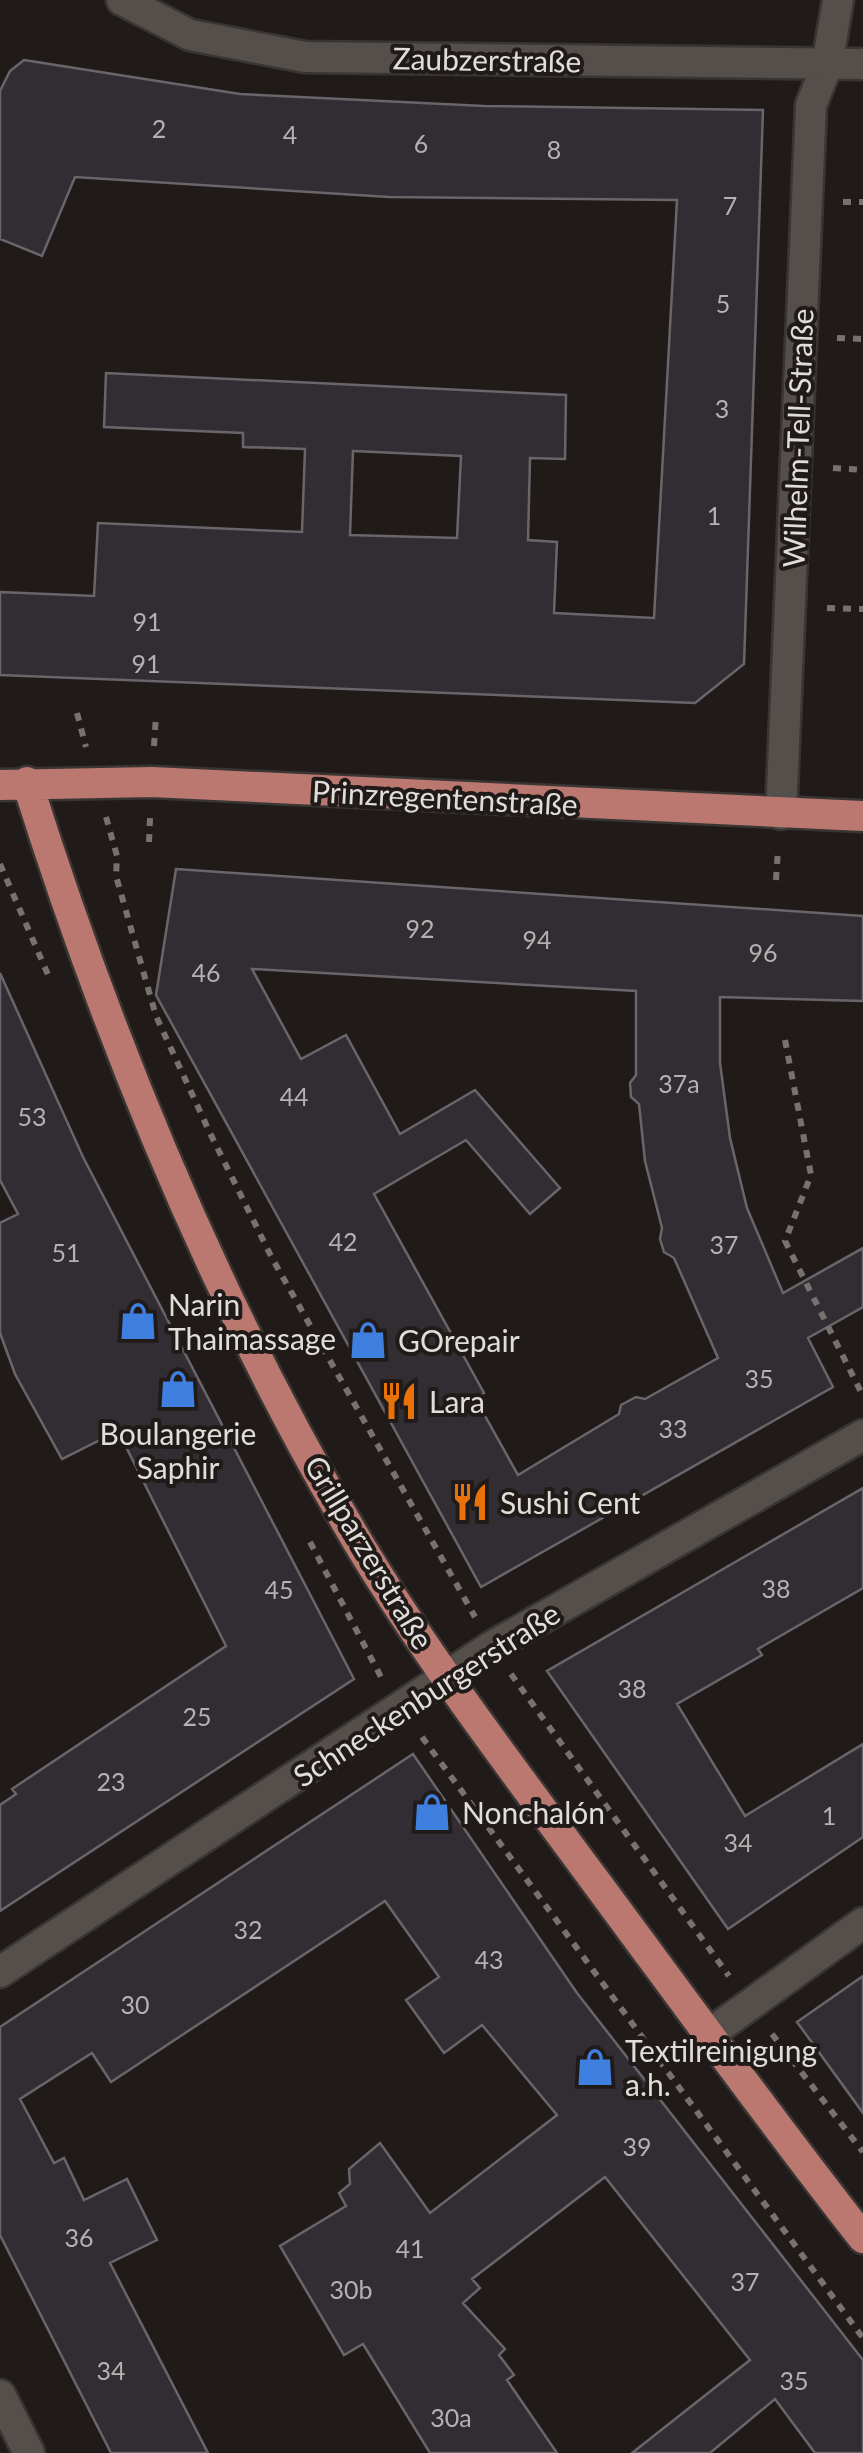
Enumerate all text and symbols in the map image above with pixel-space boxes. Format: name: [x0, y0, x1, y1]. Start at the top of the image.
street label: Zaubzerstraße: [392, 39, 582, 79]
house number: 2: [152, 113, 166, 143]
house number: 4: [283, 119, 297, 149]
house number: 6: [414, 128, 428, 158]
house number: 8: [547, 134, 561, 164]
house number: 7: [723, 190, 737, 220]
house number: 5: [716, 288, 730, 318]
street label: Wilhelm-Tell-Straße: [774, 308, 820, 568]
house number: 3: [715, 393, 729, 423]
house number: 1: [707, 500, 721, 530]
house number: 91: [132, 606, 162, 636]
house number: 91: [131, 648, 161, 678]
street label: Prinzregentenstraße: [311, 772, 579, 822]
house number: 92: [405, 913, 435, 943]
house number: 94: [522, 924, 552, 954]
house number: 96: [748, 937, 778, 967]
house number: 46: [191, 957, 221, 987]
house number: 37a: [658, 1068, 700, 1098]
house number: 44: [279, 1081, 309, 1111]
house number: 53: [17, 1101, 47, 1131]
house number: 42: [328, 1226, 358, 1256]
house number: 37: [709, 1229, 739, 1259]
house number: 51: [51, 1237, 81, 1267]
place label: Narin Thaimassage: [168, 1286, 336, 1356]
shop icon: Narin Thaimassage: [117, 1300, 159, 1342]
shop icon: GOrepair: [347, 1319, 389, 1361]
place label: GOrepair: [398, 1322, 520, 1358]
house number: 35: [744, 1363, 774, 1393]
shop icon: Boulangerie Saphir: [157, 1368, 199, 1410]
restaurant icon: Lara: [378, 1380, 420, 1422]
place label: Lara: [429, 1383, 485, 1419]
house number: 33: [658, 1413, 688, 1443]
place label: Boulangerie Saphir: [100, 1415, 256, 1485]
street label: Grillparzerstraße: [298, 1449, 442, 1655]
restaurant icon: Sushi Cent: [449, 1481, 491, 1523]
place label: Sushi Cent: [500, 1484, 640, 1520]
house number: 38: [761, 1573, 791, 1603]
house number: 45: [264, 1574, 294, 1604]
street label: Schneckenburgerstraße: [286, 1595, 566, 1793]
house number: 38: [617, 1673, 647, 1703]
house number: 25: [182, 1701, 212, 1731]
house number: 23: [96, 1766, 126, 1796]
shop icon: Nonchalón: [411, 1791, 453, 1833]
place label: Nonchalón: [462, 1794, 605, 1830]
house number: 1: [822, 1800, 836, 1830]
house number: 34: [723, 1827, 753, 1857]
house number: 32: [233, 1914, 263, 1944]
house number: 43: [474, 1944, 504, 1974]
house number: 30: [120, 1989, 150, 2019]
place label: Textilreinigung a.h.: [625, 2032, 817, 2102]
shop icon: Textilreinigung a.h.: [574, 2046, 616, 2088]
house number: 39: [622, 2131, 652, 2161]
house number: 36: [64, 2222, 94, 2252]
house number: 41: [395, 2233, 425, 2263]
house number: 37: [730, 2266, 760, 2296]
house number: 30b: [329, 2274, 373, 2304]
house number: 34: [96, 2355, 126, 2385]
house number: 35: [779, 2365, 809, 2395]
house number: 30a: [430, 2402, 472, 2432]

